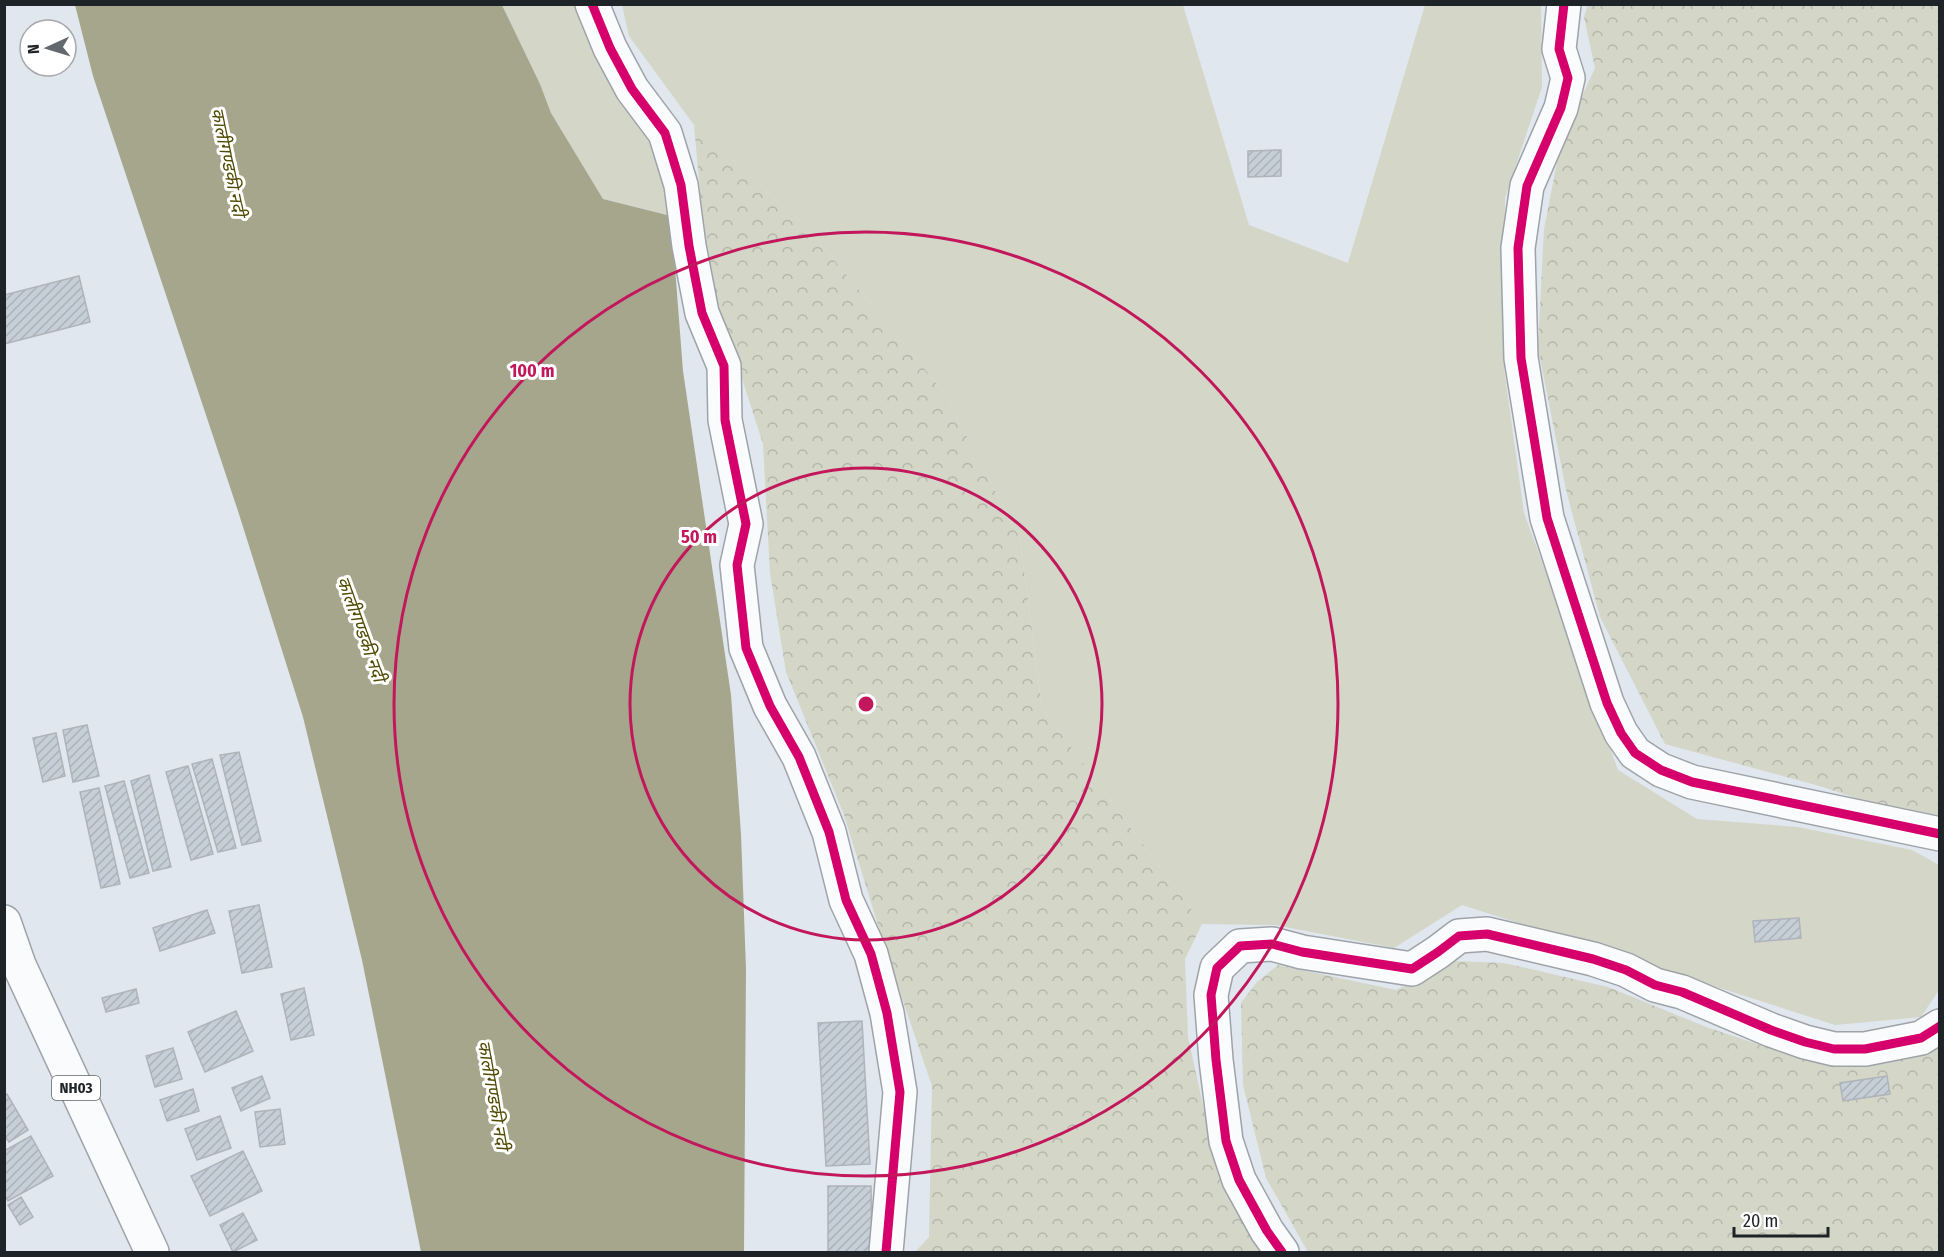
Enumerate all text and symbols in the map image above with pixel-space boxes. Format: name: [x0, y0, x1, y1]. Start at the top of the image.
north arrow: [18, 18, 78, 78]
text: N: [24, 44, 43, 54]
water label: कालीगण्डकी नदी: [206, 106, 251, 222]
text: 100 m: [510, 360, 554, 382]
text: 50 m: [681, 526, 717, 548]
water label: कालीगण्डकी नदी: [332, 573, 391, 688]
centre of rings: [856, 694, 876, 714]
water label: कालीगण्डकी नदी: [473, 1039, 514, 1155]
road number: NH03: [52, 1076, 100, 1100]
scale bar: [1734, 1200, 1828, 1238]
text: 20 m: [1743, 1210, 1778, 1232]

